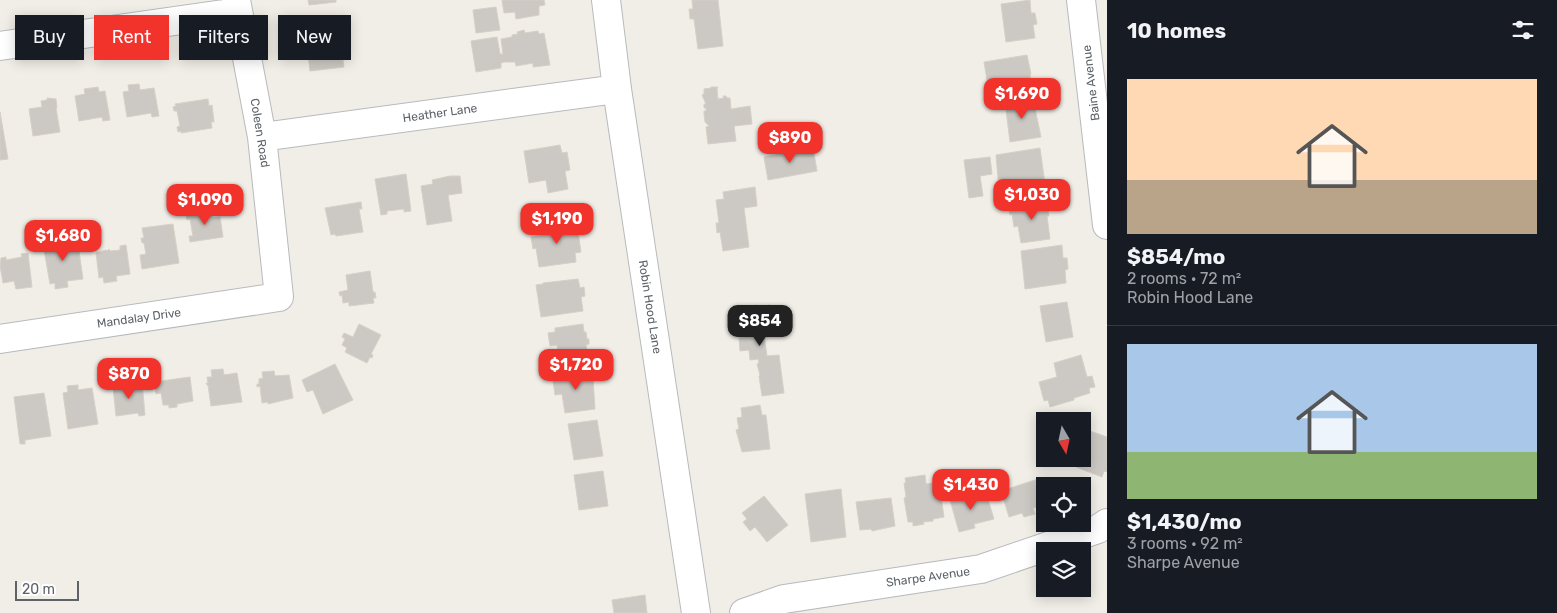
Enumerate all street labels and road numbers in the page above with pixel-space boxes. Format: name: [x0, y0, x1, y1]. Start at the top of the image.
street label: Baine Avenue: [1079, 44, 1103, 122]
street label: Coleen Road: [248, 97, 272, 169]
street label: Heather Lane: [402, 101, 478, 125]
street label: Robin Hood Lane: [636, 259, 664, 355]
street label: Mandalay Drive: [96, 305, 182, 331]
street label: Sharpe Avenue: [885, 564, 971, 590]

